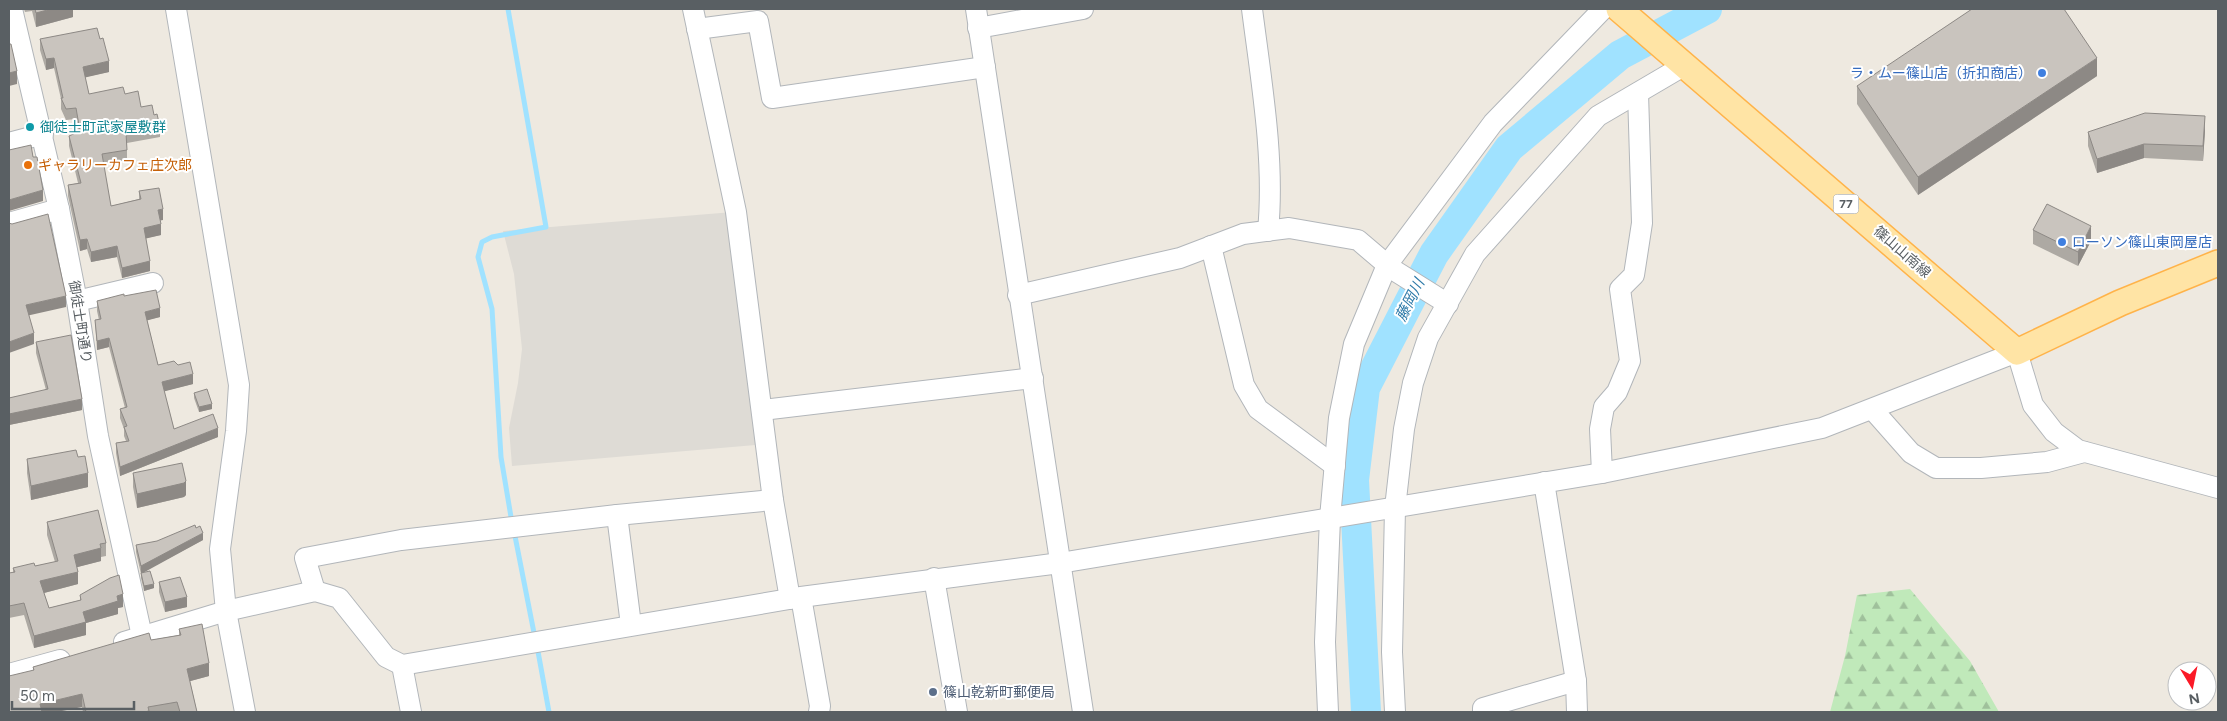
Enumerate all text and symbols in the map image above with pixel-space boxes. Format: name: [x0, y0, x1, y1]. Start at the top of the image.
place label: ラ・ムー篠山店（折扣商店）: [1850, 65, 2032, 82]
marker: ラ・ムー篠山店（折扣商店）: [2036, 67, 2048, 79]
place label: 御徒士町武家屋敷群: [40, 119, 166, 136]
marker: 御徒士町武家屋敷群: [24, 121, 36, 133]
place label: ギャラリーカフェ庄次郎: [38, 157, 192, 174]
marker: ギャラリーカフェ庄次郎: [22, 159, 34, 171]
road number: 77: [1834, 194, 1858, 213]
street label: 篠山山南線: [1870, 223, 1934, 281]
place label: ローソン篠山東岡屋店: [2072, 234, 2212, 251]
marker: ローソン篠山東岡屋店: [2056, 236, 2068, 248]
water label: 藤岡川: [1392, 274, 1429, 324]
street label: 御徒士町通り: [65, 279, 95, 365]
north arrow: [2167, 661, 2217, 711]
scale bar: [12, 678, 135, 710]
place label: 篠山乾新町郵便局: [943, 684, 1055, 701]
marker: 篠山乾新町郵便局: [927, 686, 939, 698]
text: 50 m: [20, 687, 55, 705]
text: N: [2187, 689, 2201, 708]

